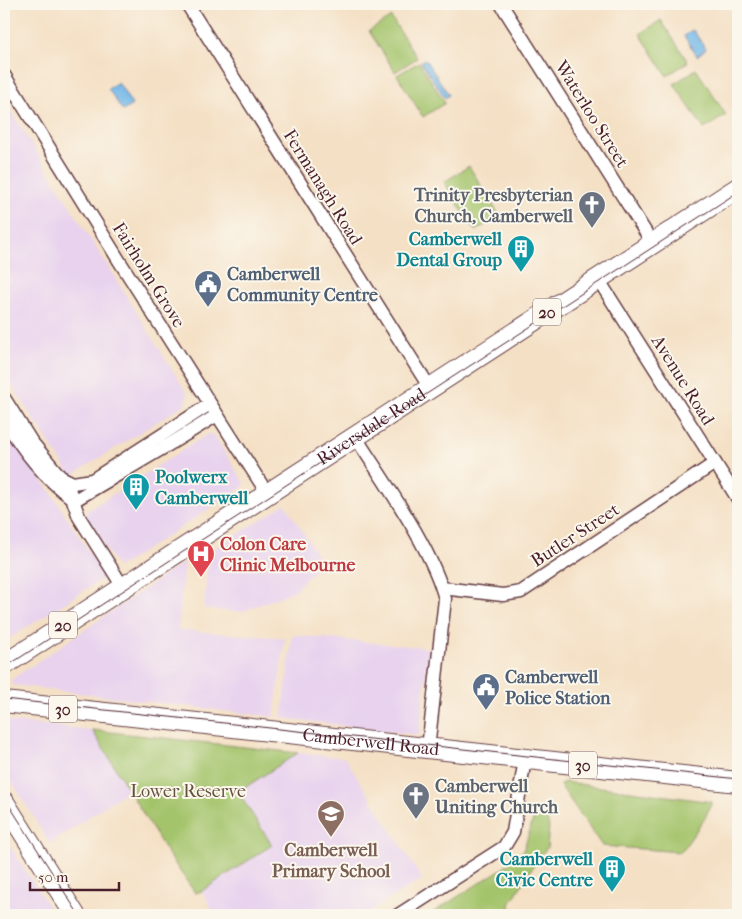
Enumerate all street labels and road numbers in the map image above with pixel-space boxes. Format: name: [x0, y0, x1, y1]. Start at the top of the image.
street label: Waterloo Street: [550, 56, 633, 172]
street label: Fermanagh Road: [279, 126, 367, 249]
street label: Fairholm Grove: [108, 219, 189, 332]
road number: 20: [533, 298, 561, 326]
street label: Avenue Road: [646, 331, 719, 429]
street label: Riversdale Road: [313, 384, 430, 470]
street label: Butler Street: [527, 499, 624, 572]
road number: 20: [49, 612, 77, 638]
road number: 30: [49, 696, 77, 722]
street label: Camberwell Road: [301, 725, 440, 760]
road number: 30: [569, 752, 597, 778]

